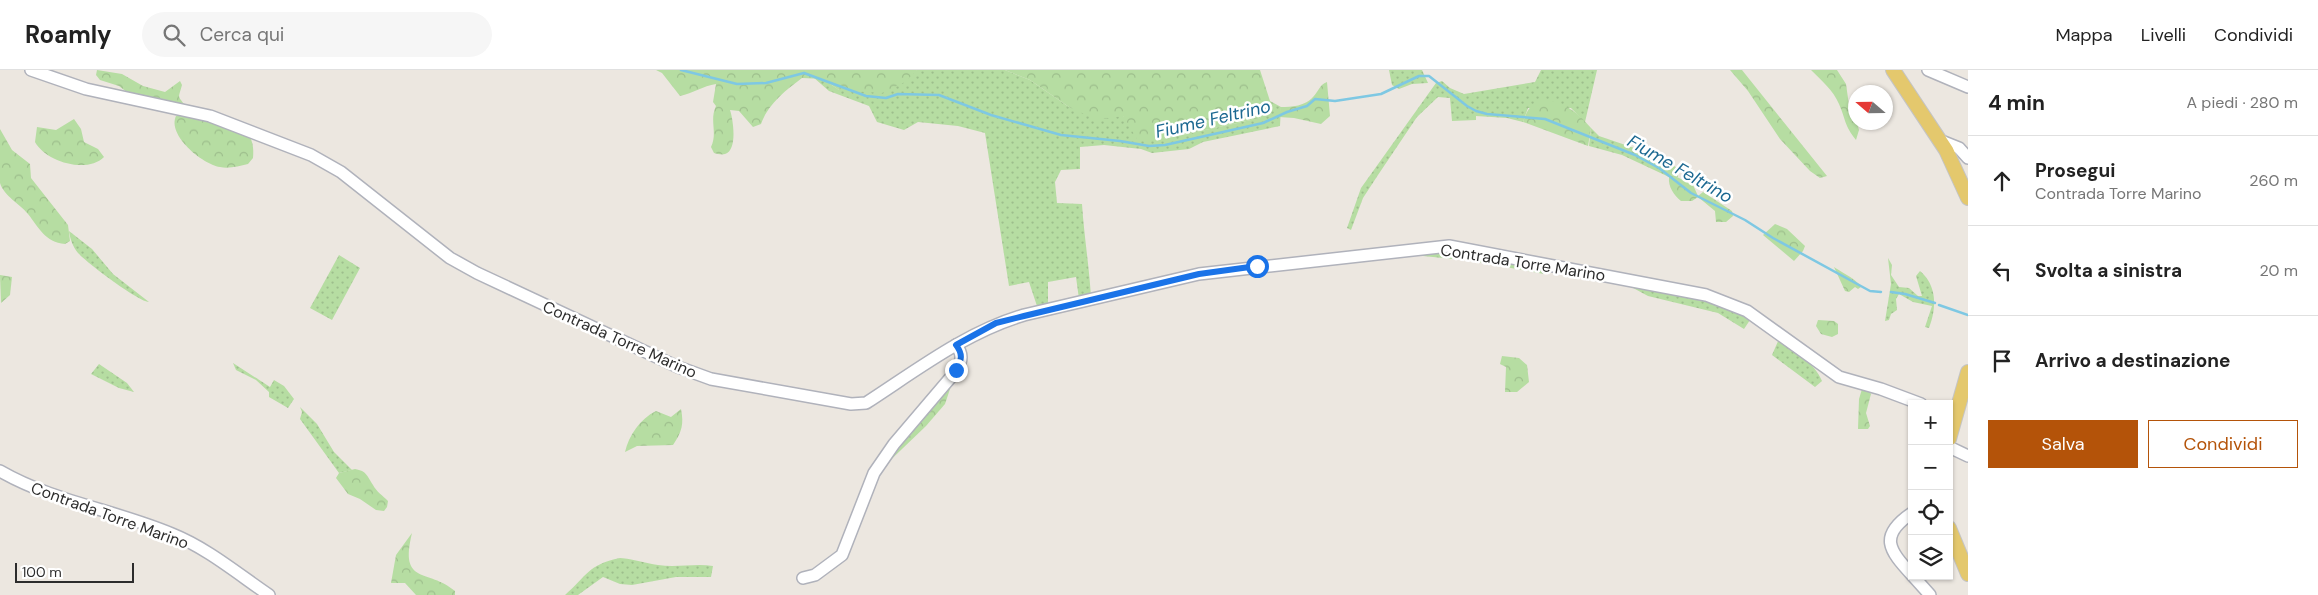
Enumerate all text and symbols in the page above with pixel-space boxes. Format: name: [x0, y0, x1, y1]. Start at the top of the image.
search box: [142, 12, 492, 57]
text: Roamly: [25, 19, 112, 50]
icon: search: [160, 21, 188, 49]
text: Cerca qui: [200, 22, 284, 47]
text: Mappa: [2055, 23, 2113, 47]
text: Livelli: [2141, 23, 2186, 47]
text: Condividi: [2214, 23, 2293, 47]
north arrow: [1848, 85, 1893, 130]
text: 4 min: [1988, 89, 2045, 117]
text: A piedi · 280 m: [2186, 92, 2298, 113]
water label: Fiume Feltrino: [1153, 94, 1273, 144]
water label: Fiume Feltrino: [1623, 129, 1737, 209]
text: Prosegui: [2035, 158, 2115, 183]
icon: ahead: [1988, 167, 2016, 195]
text: 260 m: [2249, 170, 2298, 191]
text: Contrada Torre Marino: [2035, 183, 2202, 204]
street label: Contrada Torre Marino: [1439, 239, 1607, 286]
route start: [1246, 255, 1269, 278]
icon: left: [1988, 257, 2016, 285]
text: Svolta a sinistra: [2035, 258, 2182, 283]
text: 20 m: [2259, 260, 2298, 281]
street label: Contrada Torre Marino: [539, 296, 700, 383]
icon: arrive: [1988, 347, 2016, 375]
text: Arrivo a destinazione: [2035, 348, 2230, 373]
route end: [945, 359, 968, 382]
map controls: [1908, 400, 1953, 580]
button: +: [1908, 400, 1953, 445]
button: Salva: [1988, 420, 2138, 468]
button: Condividi: [2148, 420, 2298, 468]
button: −: [1908, 445, 1953, 490]
street label: Contrada Torre Marino: [28, 477, 192, 554]
button: locate: [1908, 490, 1953, 535]
button: layers: [1908, 535, 1953, 580]
scale bar: [15, 560, 134, 583]
text: 100 m: [22, 563, 62, 581]

